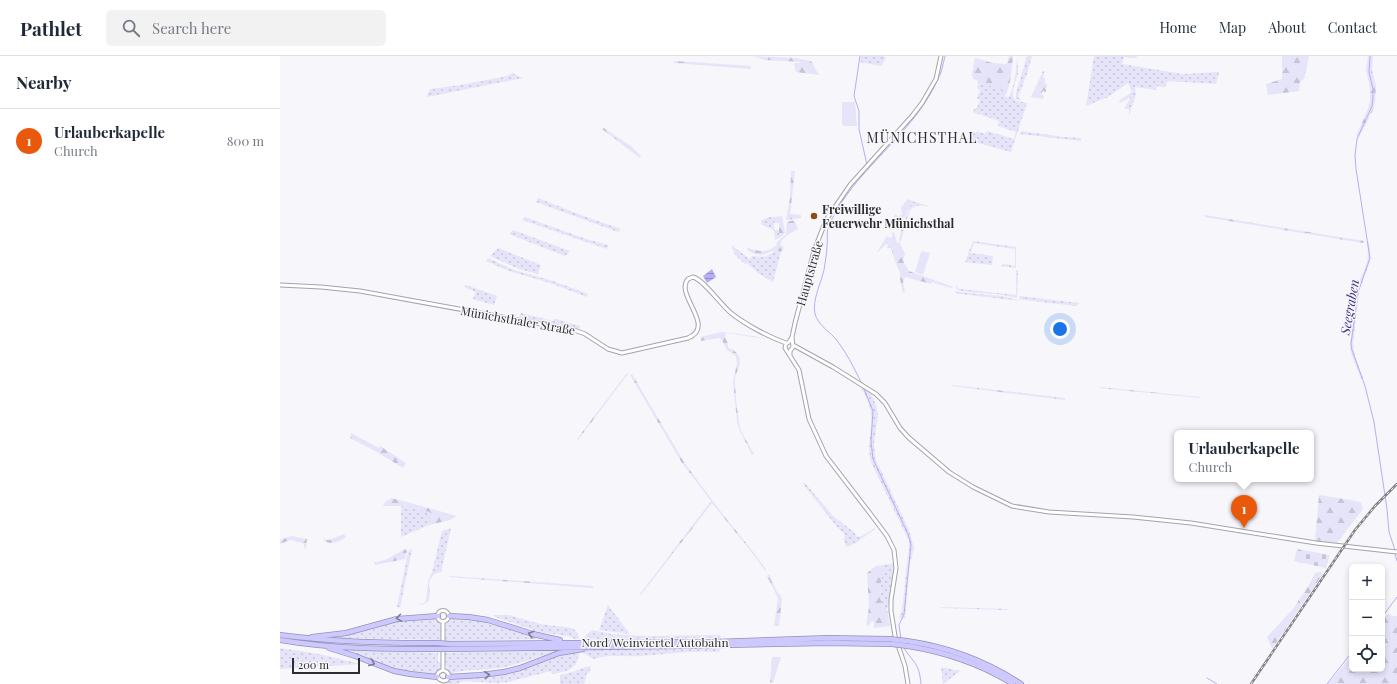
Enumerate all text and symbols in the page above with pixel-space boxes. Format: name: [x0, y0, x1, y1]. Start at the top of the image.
search box: [106, 10, 386, 46]
text: Pathlet: [20, 15, 82, 41]
icon: search: [120, 17, 142, 39]
text: Search here: [152, 18, 231, 38]
text: Home: [1159, 18, 1197, 37]
text: Map: [1219, 18, 1246, 37]
text: About: [1268, 18, 1306, 37]
text: Contact: [1328, 18, 1377, 37]
text: Nearby: [16, 71, 71, 93]
text: Urlauberkapelle: [54, 122, 165, 142]
district label: MÜNICHSTHAL: [866, 128, 978, 147]
text: 1: [27, 132, 31, 149]
text: 800 m: [227, 132, 264, 149]
text: Church: [54, 142, 98, 159]
place label: Freiwillige Feuerwehr Münichsthal: [822, 201, 954, 231]
marker: Freiwillige Feuerwehr Münichsthal: [809, 211, 819, 221]
street label: Hauptstraße: [792, 238, 826, 308]
water label: Seegraben: [1336, 278, 1362, 337]
street label: Münichsthaler Straße: [459, 302, 577, 338]
your location: [1050, 319, 1070, 339]
popup: [1174, 430, 1314, 482]
text: Urlauberkapelle: [1189, 438, 1299, 458]
text: Church: [1189, 458, 1232, 475]
pin: 1: [1231, 495, 1257, 528]
map controls: [1349, 564, 1385, 672]
button: +: [1349, 564, 1385, 600]
button: −: [1349, 600, 1385, 636]
one-way arrow: [396, 614, 402, 622]
one-way arrow: [528, 630, 535, 639]
street label: Nord/Weinviertel Autobahn: [581, 634, 729, 650]
button: locate: [1349, 636, 1385, 672]
scale bar: [292, 656, 360, 675]
text: 200 m: [298, 657, 329, 672]
one-way arrow: [368, 659, 375, 667]
one-way arrow: [484, 670, 490, 679]

